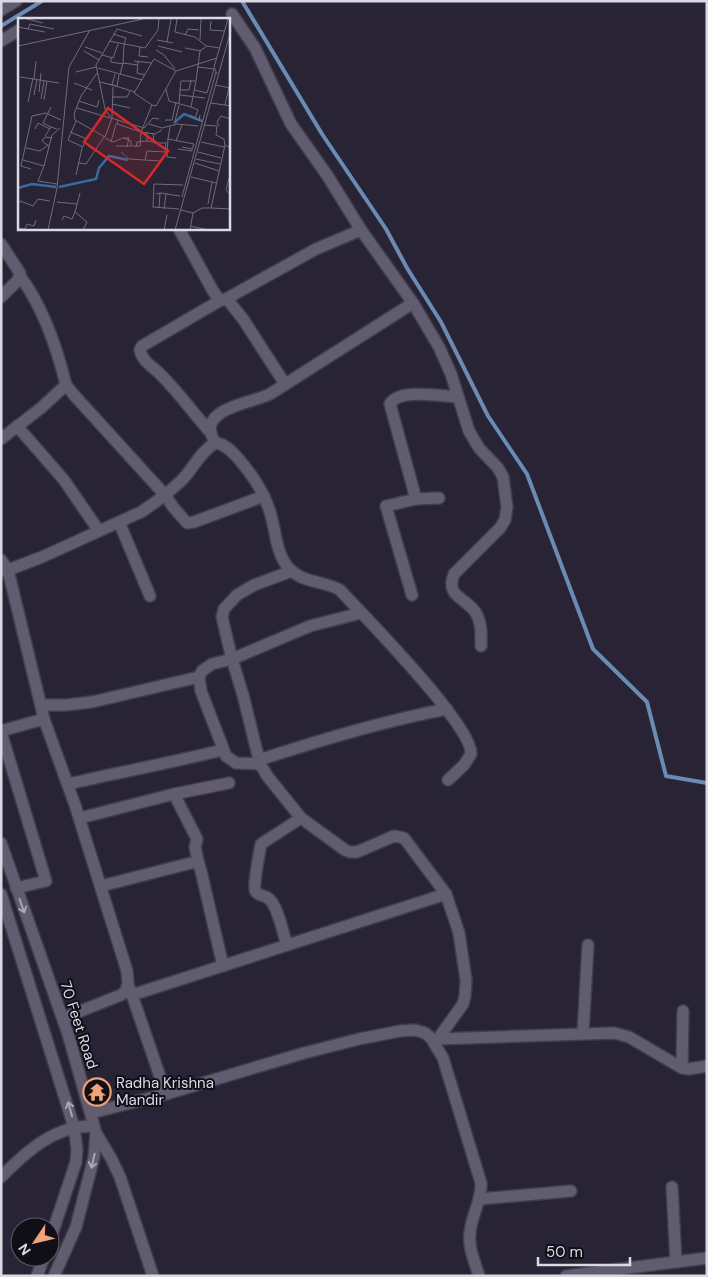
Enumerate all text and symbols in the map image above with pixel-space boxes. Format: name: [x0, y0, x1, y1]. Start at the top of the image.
inset map: [18, 18, 230, 230]
one-way arrow: [18, 897, 27, 913]
street label: 70 Feet Road: [55, 978, 103, 1072]
place label: Radha Krishna Mandir: [116, 1073, 214, 1110]
temple icon: Radha Krishna Mandir: [82, 1077, 112, 1107]
one-way arrow: [64, 1101, 74, 1117]
one-way arrow: [88, 1152, 97, 1168]
north arrow: [10, 1217, 60, 1267]
scale bar: [538, 1234, 630, 1266]
text: N: [14, 1240, 35, 1259]
text: 50 m: [546, 1242, 583, 1262]

